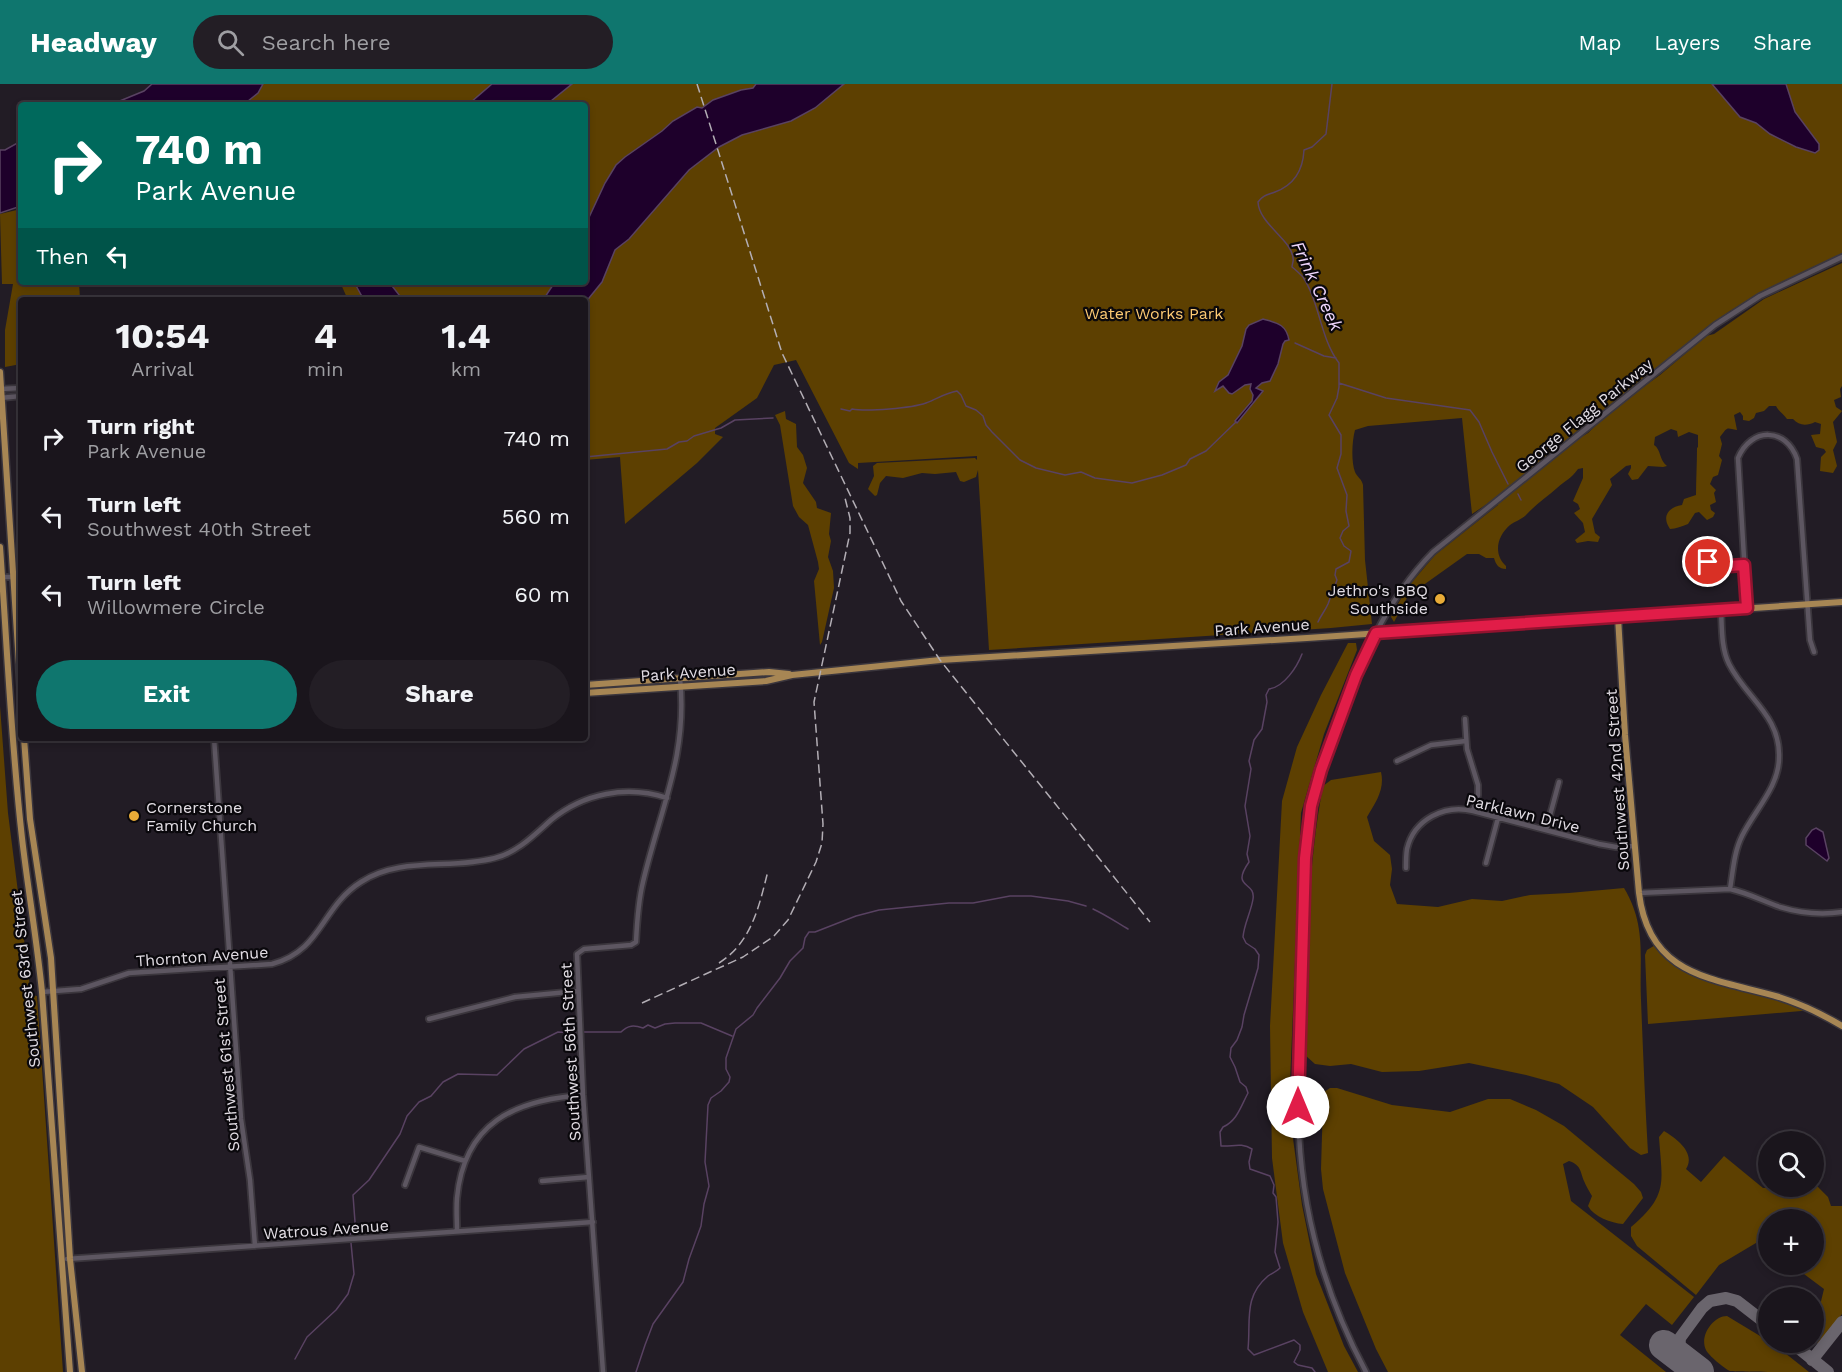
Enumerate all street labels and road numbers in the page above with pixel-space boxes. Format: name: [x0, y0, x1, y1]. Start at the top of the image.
street label: George Flagg Parkway: [1512, 354, 1657, 476]
street label: Park Avenue: [1214, 615, 1310, 640]
street label: Park Avenue: [640, 660, 736, 685]
street label: Southwest 42nd Street: [1602, 688, 1633, 871]
street label: Parklawn Drive: [1464, 790, 1582, 837]
street label: Southwest 63rd Street: [7, 889, 44, 1069]
street label: Thornton Avenue: [135, 942, 269, 971]
street label: Southwest 56th Street: [556, 962, 585, 1142]
street label: Southwest 61st Street: [209, 977, 244, 1152]
street label: Watrous Avenue: [263, 1216, 389, 1243]

